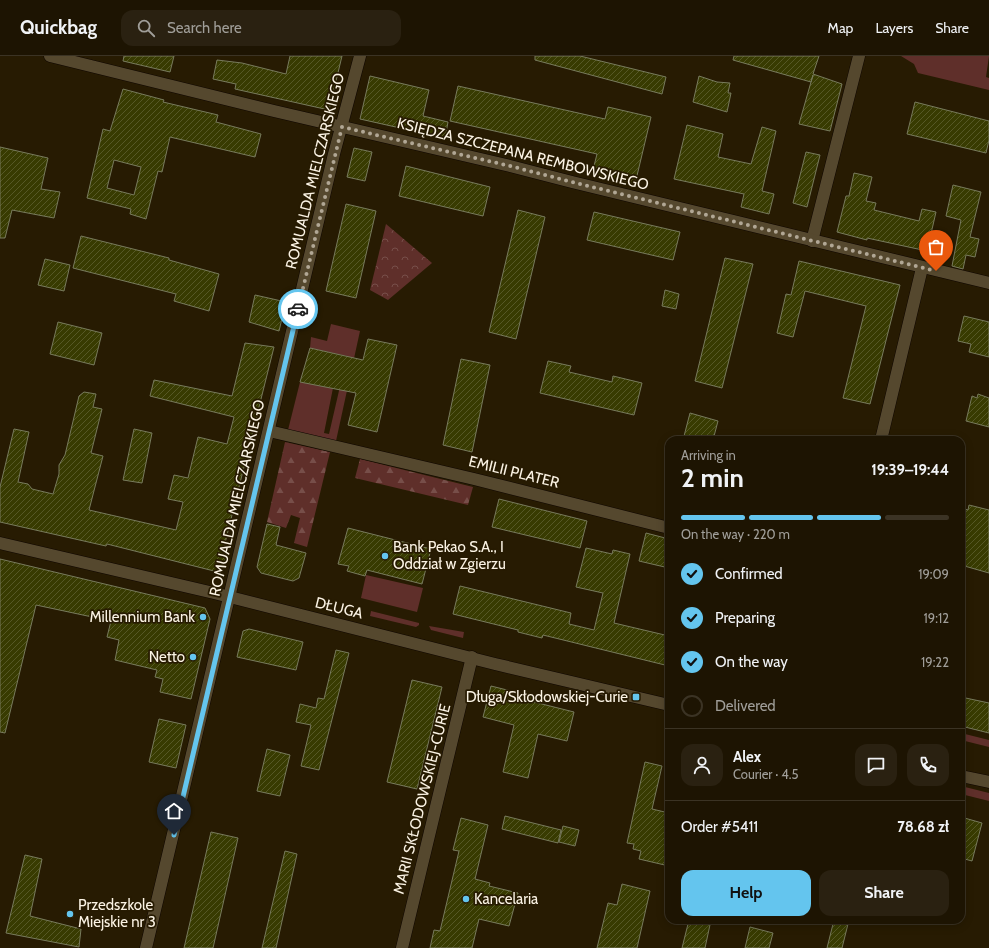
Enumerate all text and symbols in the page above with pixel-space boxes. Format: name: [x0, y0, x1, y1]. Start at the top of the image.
search box: [121, 10, 401, 46]
text: Quickbag: [20, 16, 97, 39]
icon: search: [135, 17, 157, 39]
text: Search here: [167, 19, 242, 37]
text: Map: [828, 19, 853, 37]
text: Layers: [875, 19, 913, 37]
text: Share: [935, 19, 969, 37]
street label: ROMUALDA MIELCZARSKIEGO: [282, 71, 348, 271]
street label: KSIĘDZA SZCZEPANA REMBOWSKIEGO: [395, 114, 651, 194]
pin: [919, 230, 953, 271]
icon: bag: [925, 236, 947, 258]
courier: [278, 289, 318, 329]
icon: car: [287, 298, 309, 320]
street label: ROMUALDA MIELCZARSKIEGO: [206, 398, 268, 598]
text: Arriving in: [681, 447, 736, 463]
street label: EMILII PLATER: [467, 452, 561, 492]
text: 19:39–19:44: [871, 461, 949, 479]
text: 2 min: [681, 462, 744, 494]
text: On the way · 220 m: [681, 526, 790, 542]
place label: Bank Pekao S.A., I Oddział w Zgierzu: [393, 538, 506, 573]
marker: Bank Pekao S.A., I Oddział w Zgierzu: [380, 551, 390, 561]
icon: check: [681, 563, 703, 585]
text: Confirmed: [715, 565, 783, 583]
text: 19:09: [918, 566, 949, 582]
street label: DŁUGA: [313, 593, 365, 623]
icon: check: [681, 607, 703, 629]
place label: Millennium Bank: [90, 608, 195, 626]
text: Preparing: [715, 609, 775, 627]
text: 19:12: [924, 610, 949, 626]
marker: Millennium Bank: [198, 612, 208, 622]
place label: Netto: [149, 648, 185, 666]
icon: check: [681, 651, 703, 673]
marker: Netto: [188, 652, 198, 662]
text: On the way: [715, 653, 788, 671]
text: 19:22: [921, 654, 949, 670]
place label: Długa/Skłodowskiej-Curie: [466, 688, 628, 706]
marker: Długa/Skłodowskiej-Curie: [631, 692, 641, 702]
text: Delivered: [715, 697, 776, 715]
street label: MARII SKŁODOWSKIEJ-CURIE: [390, 702, 454, 896]
button: person: [681, 744, 723, 786]
button: chat: [855, 744, 897, 786]
button: phone: [907, 744, 949, 786]
text: Alex: [733, 748, 761, 766]
text: Courier · 4.5: [733, 766, 798, 782]
pin: [157, 794, 191, 835]
icon: home: [163, 800, 185, 822]
text: Order #5411: [681, 818, 758, 836]
text: 78.68 zł: [897, 818, 949, 836]
button: Help: [681, 870, 811, 916]
button: Share: [819, 870, 949, 916]
place label: Kancelaria: [474, 890, 539, 908]
marker: Kancelaria: [461, 894, 471, 904]
place label: Przedszkole Miejskie nr 3: [78, 896, 156, 931]
marker: Przedszkole Miejskie nr 3: [65, 909, 75, 919]

